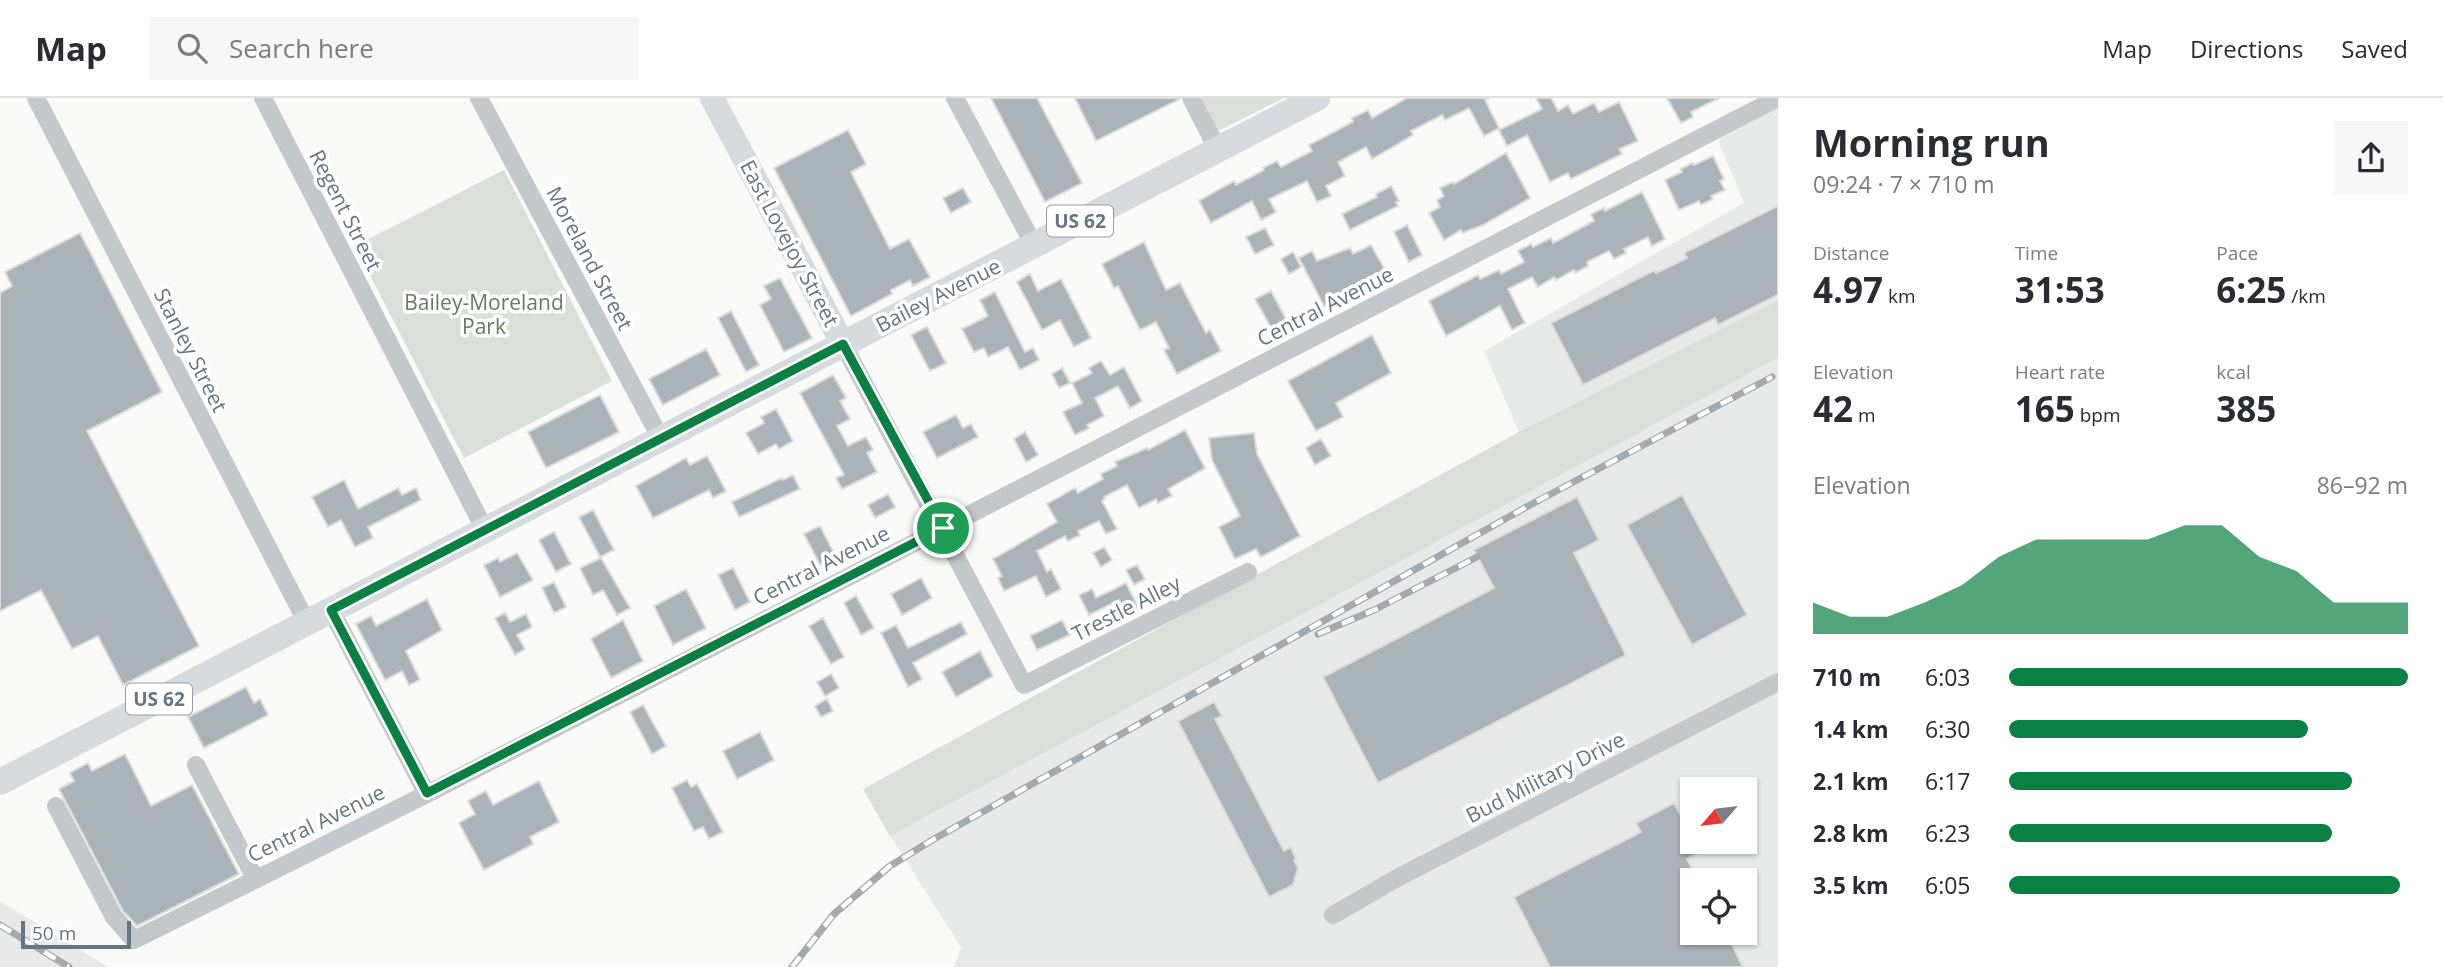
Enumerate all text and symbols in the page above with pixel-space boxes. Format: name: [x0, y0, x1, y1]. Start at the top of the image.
search box: [149, 17, 639, 80]
text: Map: [35, 26, 107, 71]
icon: search: [173, 29, 211, 67]
text: Search here: [229, 30, 374, 66]
text: Map: [2102, 32, 2152, 65]
text: Directions: [2190, 32, 2303, 65]
text: Saved: [2341, 32, 2408, 65]
text: Morning run: [1813, 116, 2050, 168]
button: share: [2334, 121, 2408, 195]
street label: Regent Street: [303, 145, 389, 275]
street label: East Lovejoy Street: [734, 155, 846, 331]
text: 09:24 · 7 × 710 m: [1813, 168, 1995, 200]
street label: Moreland Street: [540, 181, 640, 335]
road number: US 62: [1047, 206, 1113, 237]
text: Distance: [1813, 240, 1889, 266]
text: Time: [2015, 240, 2058, 266]
text: Pace: [2216, 240, 2258, 266]
street label: Bailey Avenue: [871, 251, 1005, 339]
street label: Central Avenue: [1252, 260, 1398, 352]
text: 4.97: [1813, 266, 1883, 313]
text: 31:53: [2015, 266, 2105, 313]
text: 6:25: [2216, 266, 2286, 313]
street label: Stanley Street: [148, 283, 234, 417]
text: km: [1883, 283, 1916, 309]
text: /km: [2286, 283, 2326, 309]
park label: Bailey-Moreland Park: [404, 288, 564, 340]
text: Elevation: [1813, 359, 1894, 385]
text: Heart rate: [2015, 359, 2105, 385]
text: kcal: [2216, 359, 2251, 385]
text: 42: [1813, 385, 1853, 432]
text: 165: [2015, 385, 2075, 432]
text: 385: [2216, 385, 2276, 432]
text: m: [1853, 402, 1876, 428]
text: bpm: [2075, 402, 2120, 428]
text: Elevation: [1813, 469, 1911, 501]
text: 86–92 m: [2317, 469, 2408, 501]
pin: [913, 498, 973, 558]
icon: arrive: [924, 509, 962, 547]
street label: Central Avenue: [748, 519, 894, 611]
street label: Trestle Alley: [1067, 568, 1185, 647]
text: 710 m: [1813, 661, 1881, 693]
text: 6:03: [1925, 661, 1971, 693]
road number: US 62: [126, 684, 192, 714]
text: 1.4 km: [1813, 713, 1889, 745]
text: 6:30: [1925, 713, 1971, 745]
street label: Bud Military Drive: [1461, 725, 1629, 829]
text: 2.1 km: [1813, 765, 1889, 797]
text: 6:17: [1925, 765, 1971, 797]
north arrow: [1680, 777, 1757, 854]
map controls: [1680, 777, 1757, 945]
street label: Central Avenue: [243, 778, 389, 868]
text: 2.8 km: [1813, 817, 1889, 849]
text: 6:23: [1925, 817, 1971, 849]
button: locate: [1680, 868, 1757, 945]
text: 3.5 km: [1813, 869, 1889, 901]
text: 6:05: [1925, 869, 1971, 901]
scale bar: [21, 918, 131, 950]
text: 50 m: [32, 920, 76, 946]

